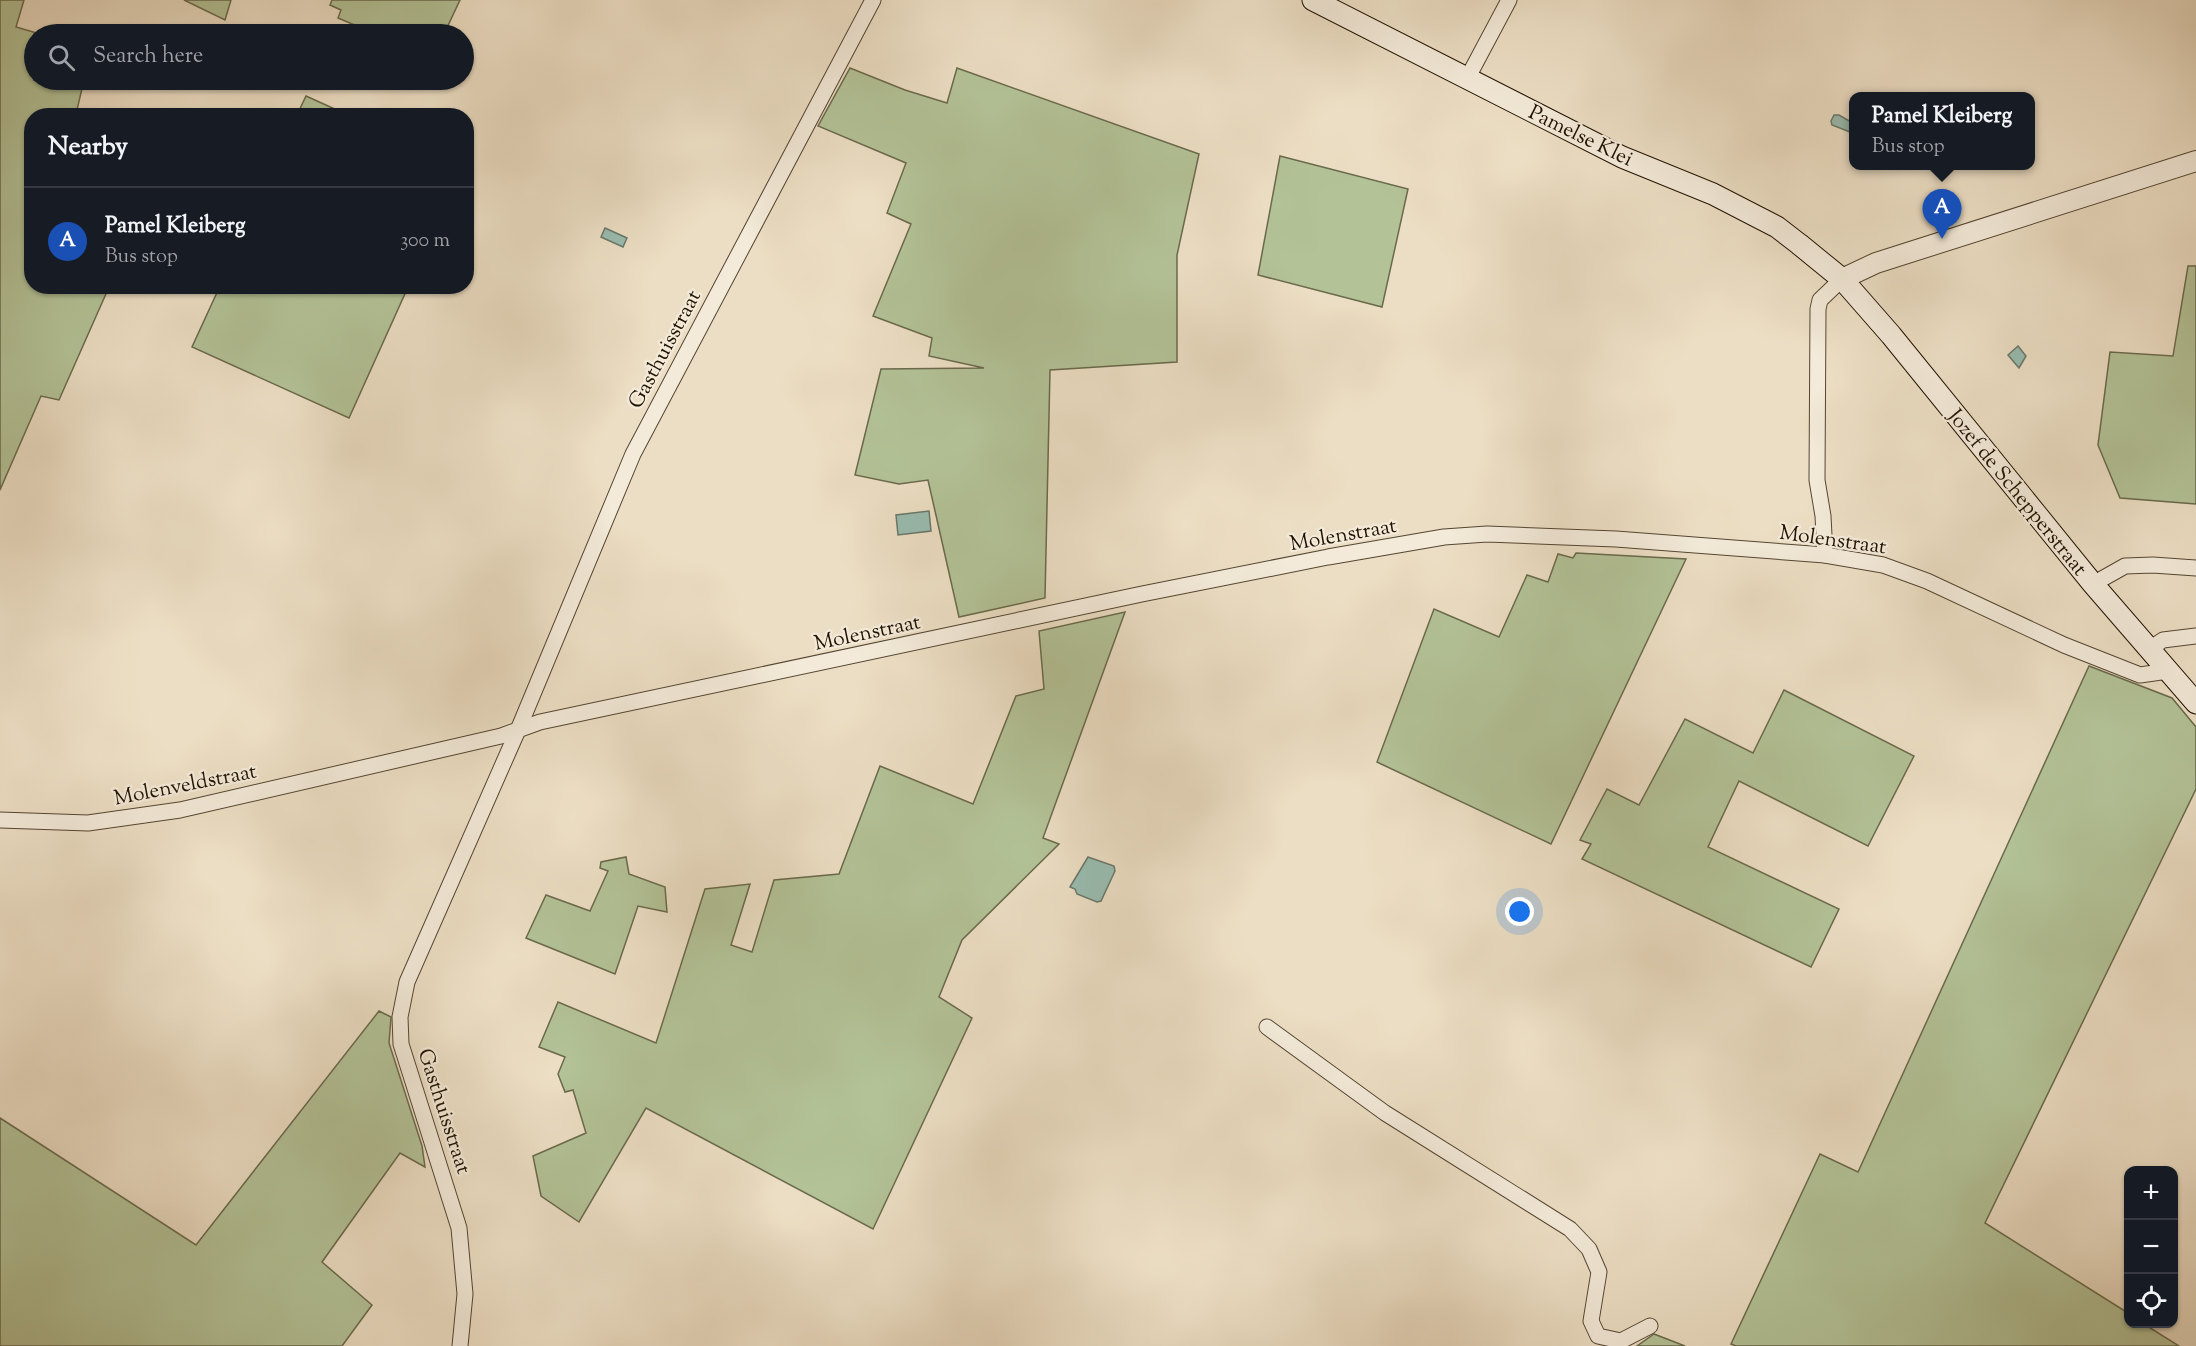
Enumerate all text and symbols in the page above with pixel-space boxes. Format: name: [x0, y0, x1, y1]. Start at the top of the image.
search box: [24, 24, 474, 90]
icon: search: [45, 41, 78, 74]
text: Search here: [93, 41, 203, 73]
popup: [1849, 92, 2035, 170]
street label: Pamelse Klei: [1523, 99, 1638, 175]
text: Pamel Kleiberg: [1872, 101, 2012, 133]
text: Nearby: [48, 129, 128, 166]
text: Bus stop: [1872, 133, 1944, 162]
pin: A: [1922, 190, 1962, 239]
text: Pamel Kleiberg: [105, 211, 246, 243]
text: A: [59, 227, 76, 256]
text: 300 m: [400, 227, 450, 256]
text: Bus stop: [105, 243, 178, 272]
street label: Gasthuisstraat: [622, 285, 710, 415]
street label: Jozef de Schepperstraat: [1939, 403, 2093, 583]
street label: Molenstraat: [1288, 512, 1399, 560]
street label: Molenstraat: [1777, 519, 1888, 563]
street label: Molenstraat: [812, 608, 923, 660]
street label: Molenveldstraat: [111, 757, 259, 815]
your location: [1505, 897, 1534, 926]
street label: Gasthuisstraat: [409, 1045, 478, 1178]
map controls: [2124, 1166, 2178, 1328]
button: +: [2124, 1166, 2178, 1220]
button: −: [2124, 1220, 2178, 1274]
button: locate: [2124, 1274, 2178, 1328]

